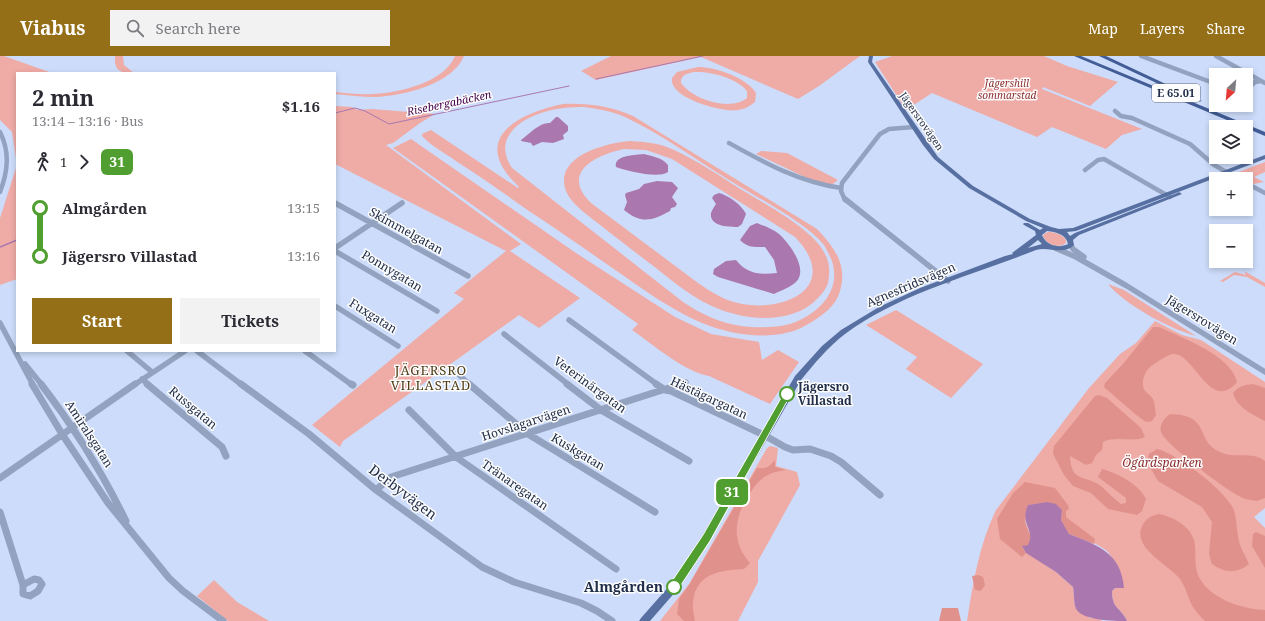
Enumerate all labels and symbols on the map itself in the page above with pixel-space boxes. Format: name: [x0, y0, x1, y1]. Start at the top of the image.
north arrow: [1209, 68, 1253, 112]
park label: Jägershill sommarstad: [978, 76, 1037, 102]
road number: E 65.01: [1152, 84, 1200, 102]
water label: Risebergabäcken: [404, 86, 493, 119]
street label: Jägersrovägen: [896, 88, 948, 153]
street label: Skimmelgatan: [366, 203, 447, 258]
street label: Ponnygatan: [359, 246, 426, 296]
street label: Agnesfridsvägen: [864, 258, 958, 311]
street label: Jägersrovägen: [1162, 290, 1242, 349]
street label: Fuxgatan: [346, 294, 401, 337]
street label: Veterinärgatan: [550, 352, 630, 417]
district label: JÄGERSRO VILLASTAD: [391, 361, 471, 394]
street label: Hästägargatan: [668, 372, 751, 423]
place label: Jägersro Villastad: [797, 378, 852, 409]
street label: Russgatan: [166, 382, 221, 433]
marker: Jägersro Villastad: [779, 386, 795, 402]
street label: Amiralsgatan: [61, 397, 118, 471]
street label: Hovslagarvägen: [479, 400, 573, 445]
street label: Kuskgatan: [548, 429, 609, 474]
park label: Ögårdsparken: [1122, 454, 1202, 471]
street label: Tränaregatan: [478, 455, 552, 514]
street label: Derbyvägen: [365, 460, 441, 523]
line badge: 31: [714, 479, 750, 505]
place label: Almgården: [584, 577, 663, 596]
marker: Almgården: [666, 579, 682, 595]

